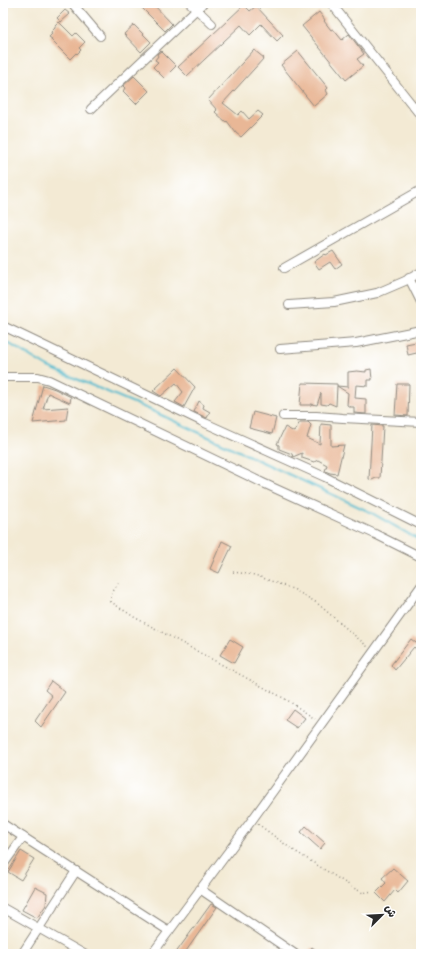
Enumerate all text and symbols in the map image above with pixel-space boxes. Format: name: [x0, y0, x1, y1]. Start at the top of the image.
north arrow: [362, 895, 402, 935]
text: ش: [382, 903, 399, 919]

